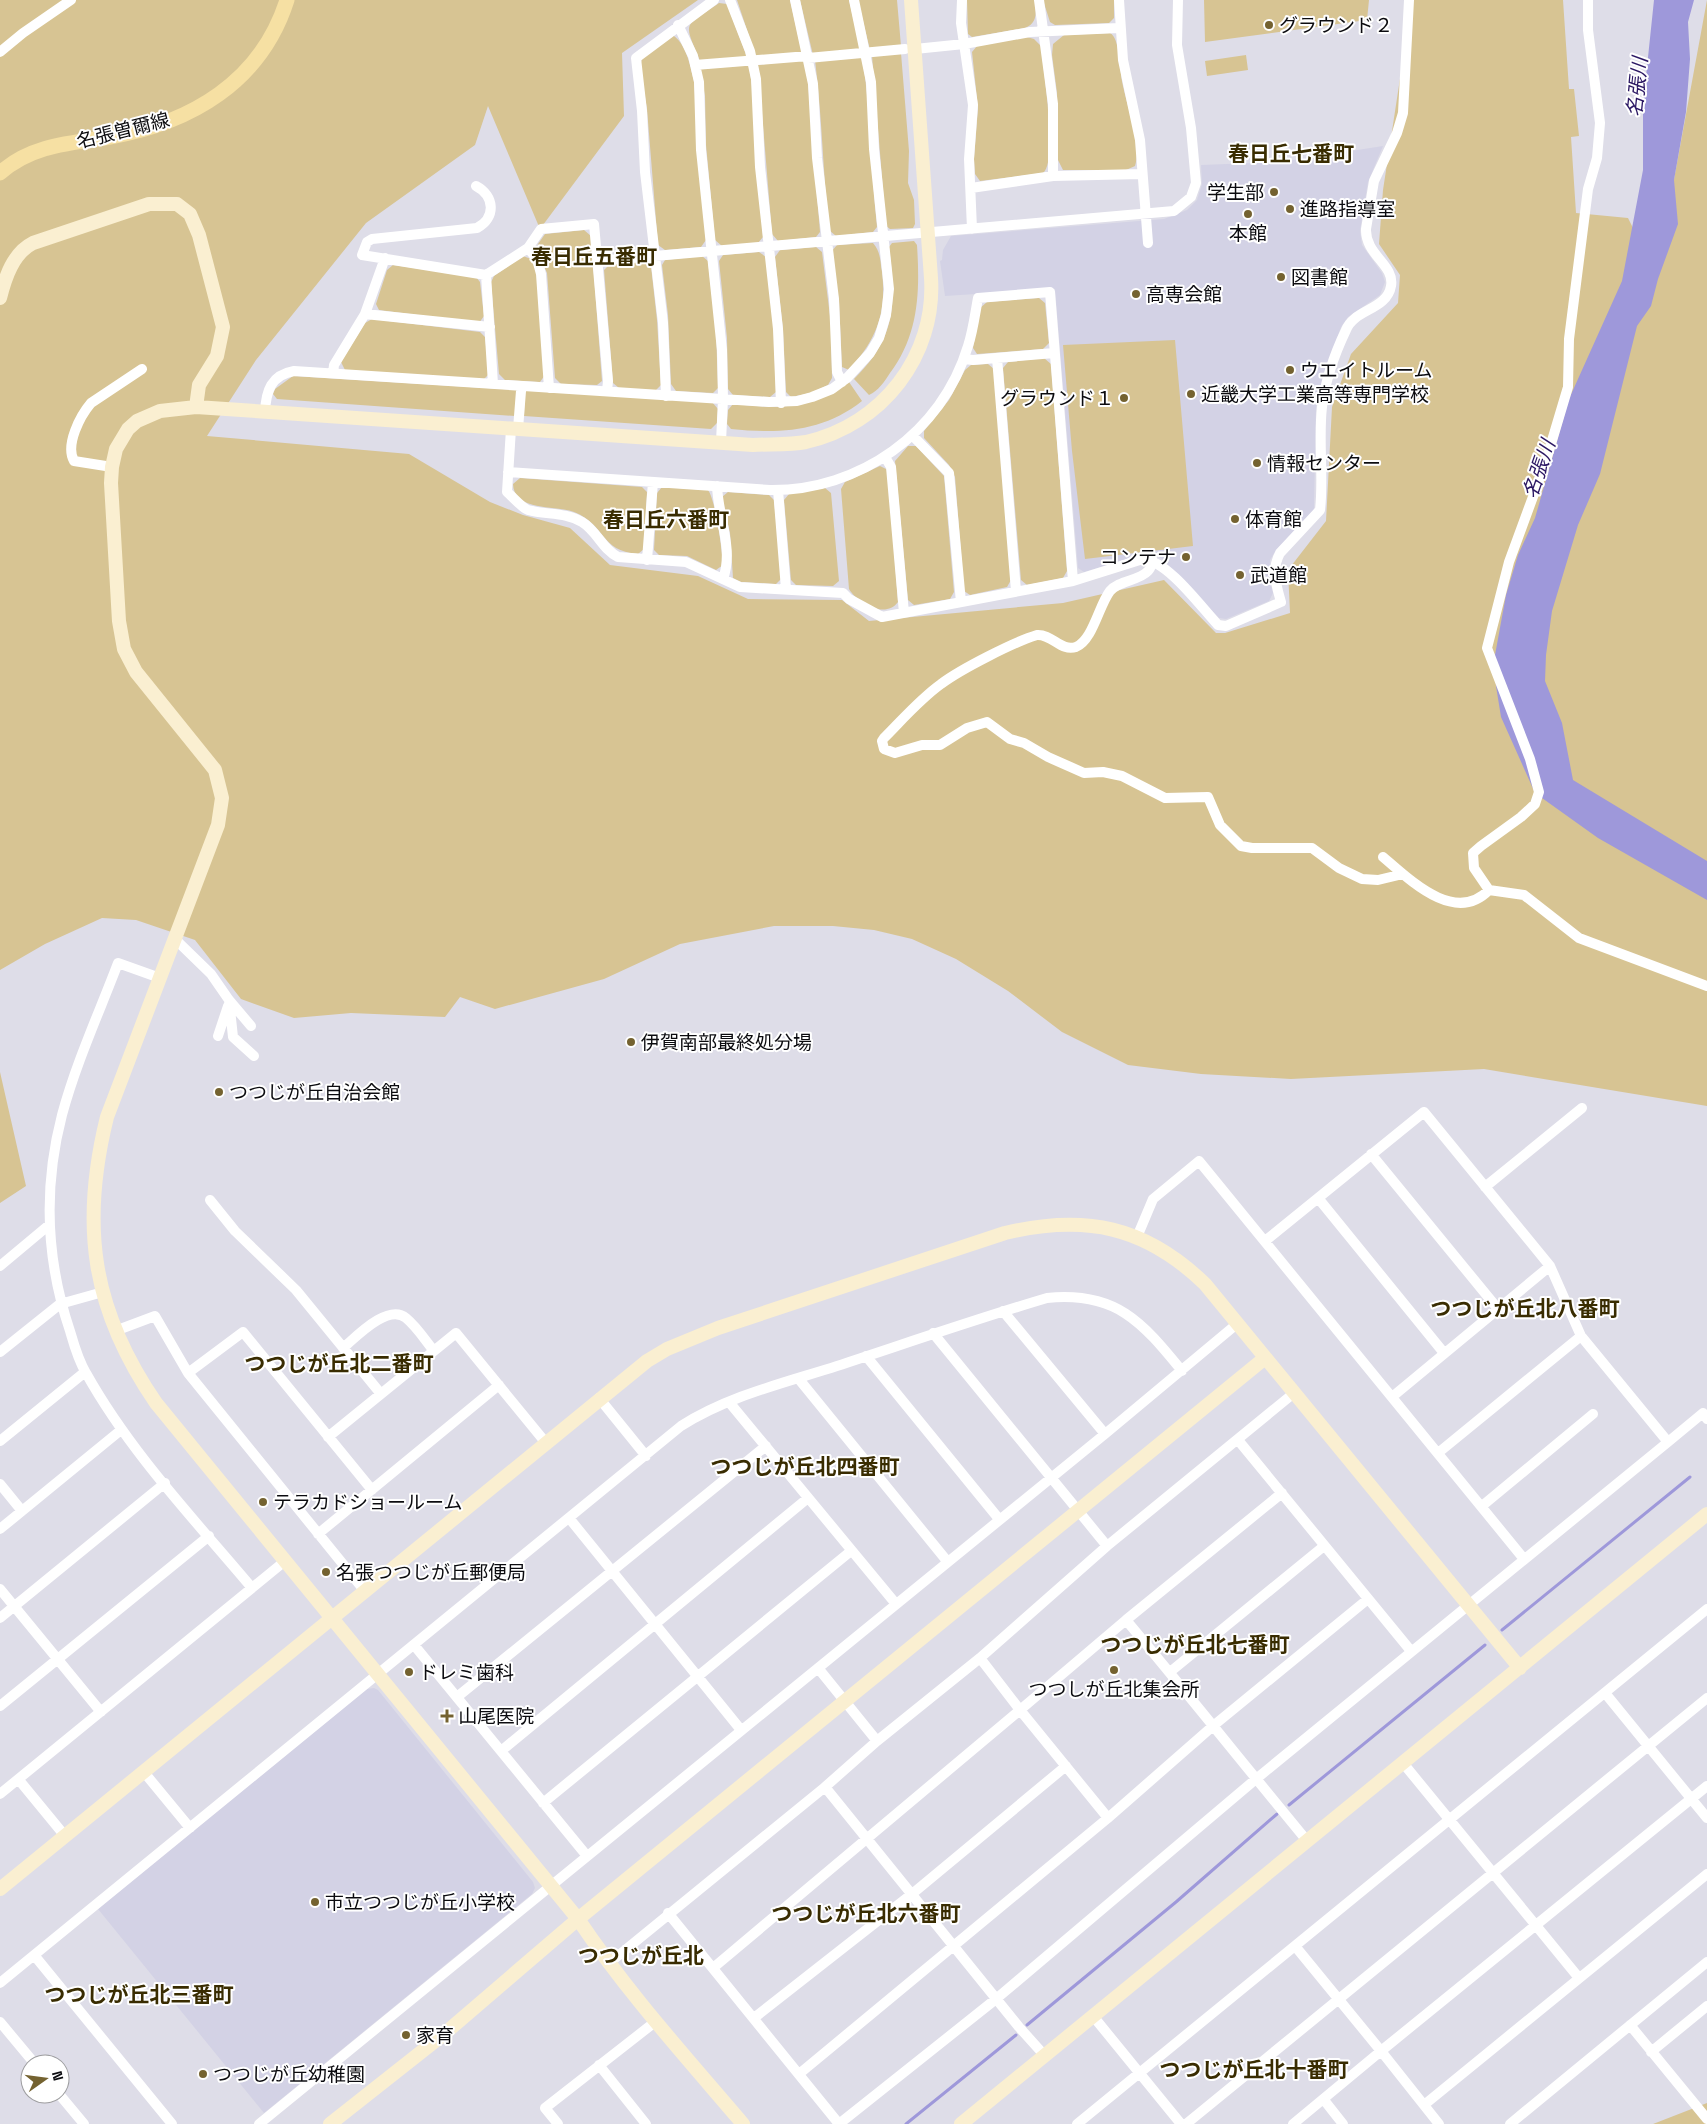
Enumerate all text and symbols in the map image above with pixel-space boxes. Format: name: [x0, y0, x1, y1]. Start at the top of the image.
place label: グラウンド２: [1279, 13, 1393, 38]
marker: グラウンド２: [1263, 19, 1275, 31]
water label: 名張川: [1621, 54, 1653, 118]
street label: 名張曽爾線: [74, 107, 172, 154]
district label: 春日丘七番町: [1228, 140, 1354, 167]
place label: 学生部: [1207, 180, 1264, 205]
marker: 学生部: [1268, 186, 1280, 198]
place label: 進路指導室: [1300, 197, 1395, 222]
marker: 進路指導室: [1284, 203, 1296, 215]
marker: 本館: [1242, 208, 1254, 220]
place label: 本館: [1229, 221, 1267, 246]
district label: 春日丘五番町: [531, 243, 657, 270]
place label: 図書館: [1291, 265, 1348, 290]
marker: 図書館: [1275, 271, 1287, 283]
place label: 高専会館: [1146, 282, 1222, 307]
marker: 高専会館: [1130, 288, 1142, 300]
place label: ウエイトルーム: [1300, 358, 1432, 383]
marker: ウエイトルーム: [1284, 364, 1296, 376]
place label: 近畿大学工業高等専門学校: [1201, 382, 1429, 407]
place label: グラウンド１: [1000, 386, 1114, 411]
marker: 近畿大学工業高等専門学校: [1185, 388, 1197, 400]
marker: グラウンド１: [1118, 392, 1130, 404]
water label: 名張川: [1517, 435, 1562, 502]
place label: 情報センター: [1267, 451, 1381, 476]
marker: 情報センター: [1251, 457, 1263, 469]
district label: 春日丘六番町: [603, 506, 729, 533]
place label: 体育館: [1245, 507, 1302, 532]
marker: 体育館: [1229, 513, 1241, 525]
place label: コンテナ: [1100, 545, 1176, 570]
marker: コンテナ: [1180, 551, 1192, 563]
place label: 武道館: [1250, 563, 1307, 588]
marker: 武道館: [1234, 569, 1246, 581]
place label: 伊賀南部最終処分場: [641, 1030, 812, 1055]
marker: 伊賀南部最終処分場: [625, 1036, 637, 1048]
place label: つつじが丘自治会館: [229, 1080, 400, 1105]
marker: つつじが丘自治会館: [213, 1086, 225, 1098]
district label: つつじが丘北八番町: [1431, 1295, 1620, 1322]
district label: つつじが丘北二番町: [245, 1350, 434, 1377]
district label: つつじが丘北四番町: [711, 1453, 900, 1480]
place label: テラカドショールーム: [273, 1490, 462, 1515]
marker: テラカドショールーム: [257, 1496, 269, 1508]
place label: 名張つつじが丘郵便局: [336, 1560, 526, 1585]
marker: 名張つつじが丘郵便局: [320, 1566, 332, 1578]
district label: つつじが丘北七番町: [1101, 1631, 1290, 1658]
place label: ドレミ歯科: [419, 1660, 514, 1685]
marker: つつしが丘北集会所: [1108, 1664, 1120, 1676]
marker: ドレミ歯科: [403, 1666, 415, 1678]
place label: つつしが丘北集会所: [1028, 1677, 1200, 1702]
place label: 山尾医院: [458, 1704, 534, 1729]
marker: 山尾医院: [440, 1709, 454, 1723]
place label: 市立つつじが丘小学校: [325, 1890, 515, 1915]
marker: 市立つつじが丘小学校: [309, 1896, 321, 1908]
district label: つつじが丘北六番町: [772, 1900, 961, 1927]
district label: つつじが丘北: [578, 1942, 704, 1969]
district label: つつじが丘北三番町: [45, 1981, 234, 2008]
place label: 家育: [416, 2023, 454, 2048]
marker: 家育: [400, 2029, 412, 2041]
north arrow: [20, 2054, 70, 2104]
district label: つつじが丘北十番町: [1160, 2056, 1349, 2083]
place label: つつじが丘幼稚園: [213, 2062, 365, 2087]
marker: つつじが丘幼稚園: [197, 2068, 209, 2080]
text: N: [48, 2069, 67, 2083]

